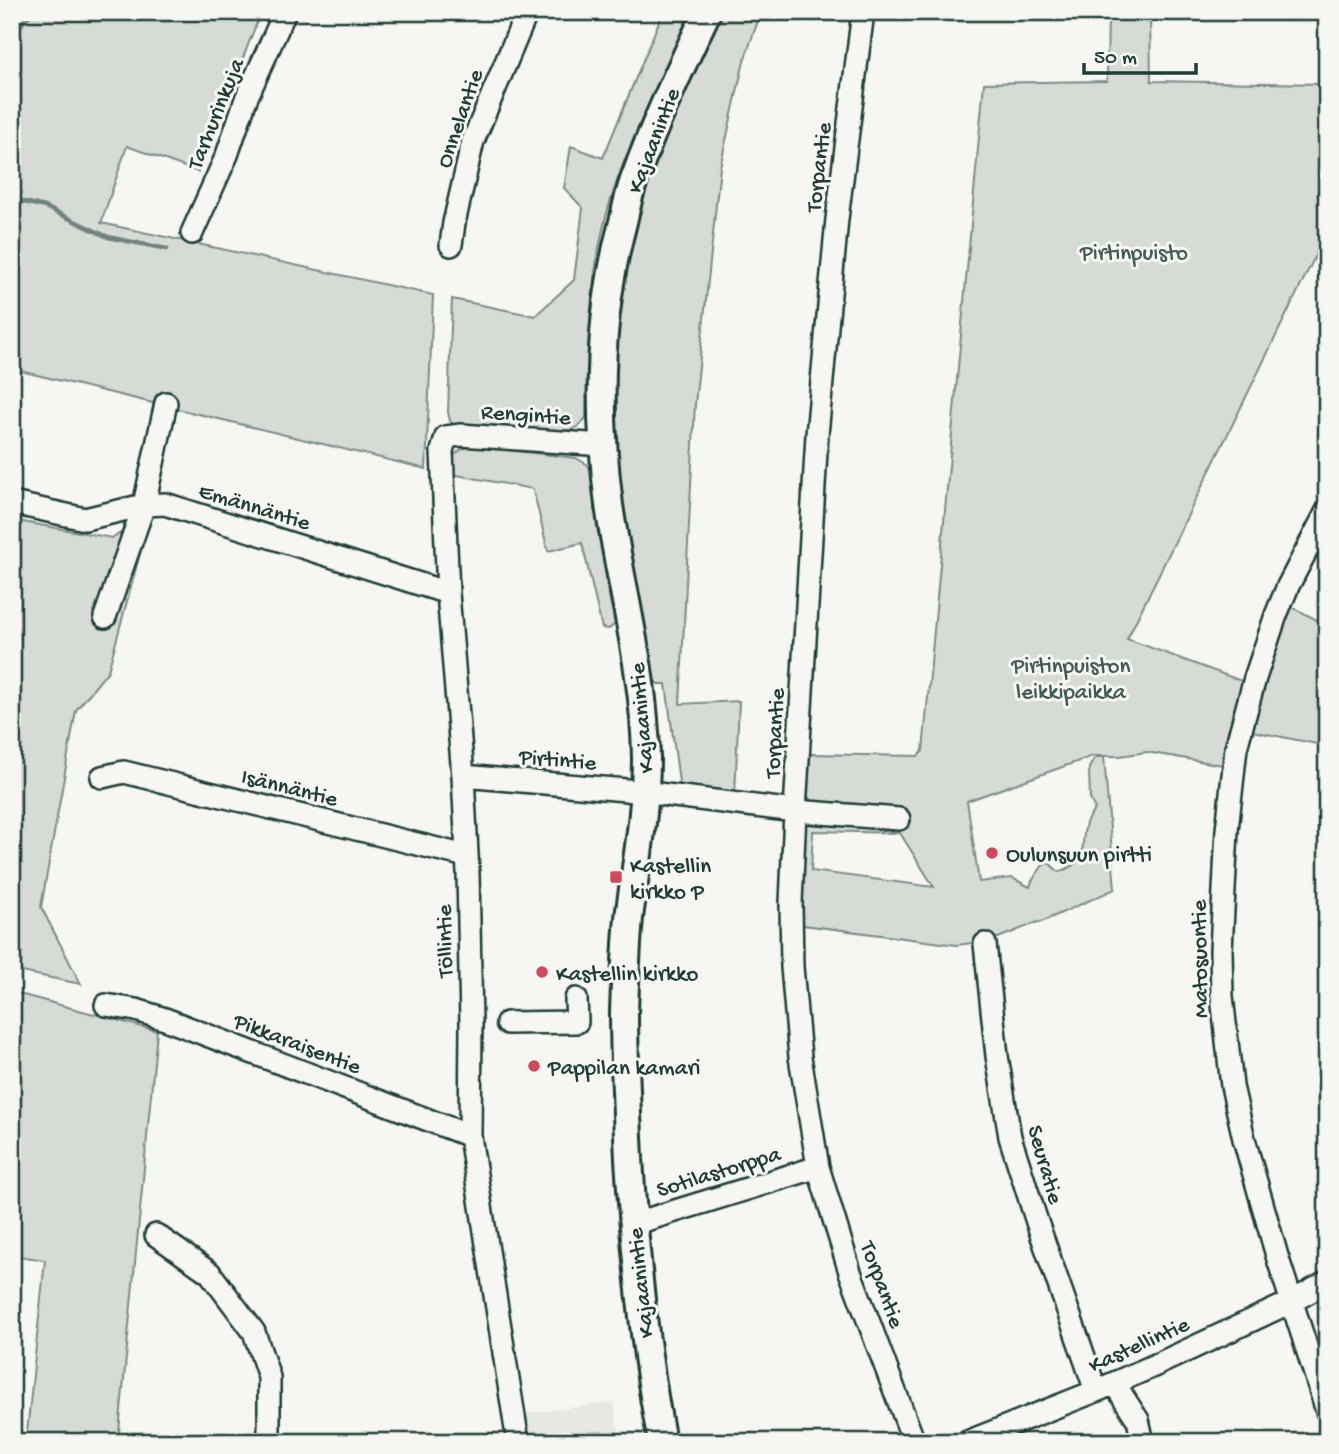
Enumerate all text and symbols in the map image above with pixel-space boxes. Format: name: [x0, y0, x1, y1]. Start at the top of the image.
scale bar: [1084, 32, 1196, 76]
text: 50 m: [1094, 47, 1137, 72]
street label: Tarhurinkuja: [182, 54, 252, 176]
street label: Onnelantie: [432, 65, 491, 172]
street label: Kajaanintie: [623, 84, 688, 198]
street label: Torpantie: [801, 120, 840, 216]
park label: Pirtinpuisto: [1079, 241, 1188, 268]
street label: Rengintie: [480, 400, 573, 433]
street label: Emännäntie: [195, 479, 314, 538]
park label: Pirtinpuiston leikkipaikka: [1011, 654, 1131, 707]
street label: Kajaanintie: [625, 660, 662, 774]
street label: Torpantie: [761, 686, 792, 781]
street label: Pirtintie: [517, 745, 599, 778]
street label: Isännäntie: [238, 764, 341, 815]
place label: Oulunsuun pirtti: [1006, 843, 1152, 870]
marker: Oulunsuun pirtti: [984, 845, 1000, 861]
place label: Kastellin kirkko P: [630, 854, 711, 907]
marker: Kastellin kirkko P: [608, 869, 624, 885]
street label: Matosuontie: [1187, 898, 1216, 1018]
street label: Töllintie: [432, 903, 461, 980]
place label: Kastellin kirkko: [556, 962, 699, 989]
marker: Kastellin kirkko: [534, 964, 550, 980]
street label: Pikkaraisentie: [228, 1008, 365, 1082]
place label: Pappilan kamari: [547, 1056, 701, 1083]
marker: Pappilan kamari: [526, 1058, 542, 1074]
street label: Seuratie: [1020, 1123, 1068, 1208]
street label: Sotilastorppa: [654, 1141, 785, 1205]
street label: Kajaanintie: [623, 1225, 662, 1339]
street label: Torpantie: [852, 1236, 909, 1333]
street label: Kastellintie: [1085, 1312, 1195, 1380]

